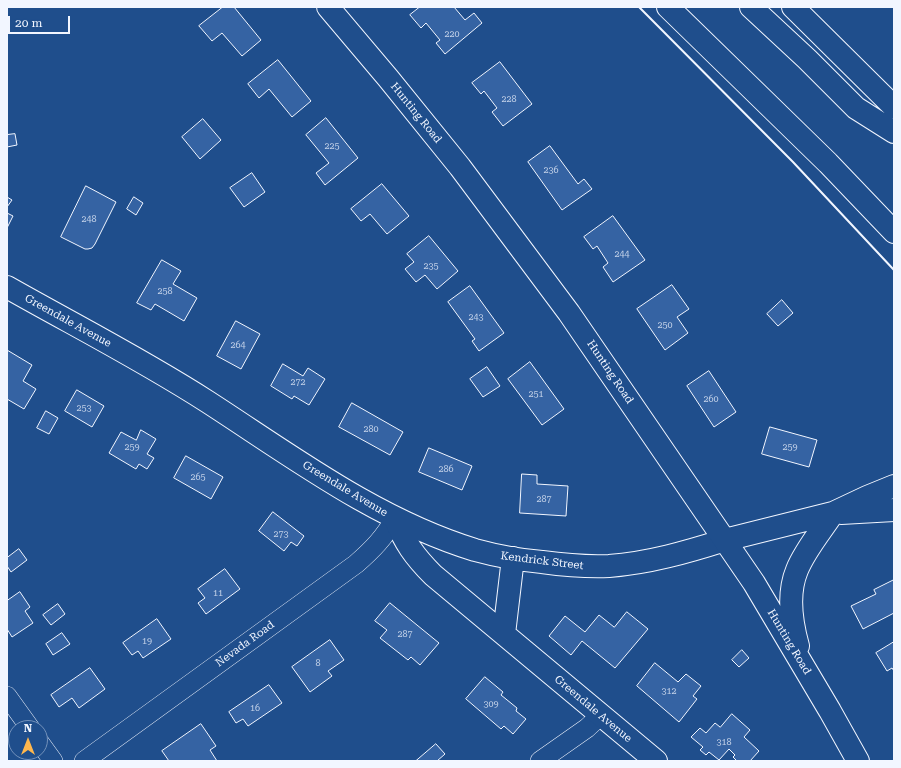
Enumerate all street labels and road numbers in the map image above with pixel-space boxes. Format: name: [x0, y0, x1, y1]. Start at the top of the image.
street label: Hunting Road: [388, 80, 444, 146]
street label: Greendale Avenue: [22, 292, 114, 350]
street label: Hunting Road: [584, 338, 636, 406]
street label: Greendale Avenue: [300, 458, 390, 520]
street label: Kendrick Street: [500, 549, 584, 573]
street label: Hunting Road: [764, 607, 814, 677]
street label: Nevada Road: [213, 618, 277, 670]
street label: Greendale Avenue: [552, 673, 634, 745]

